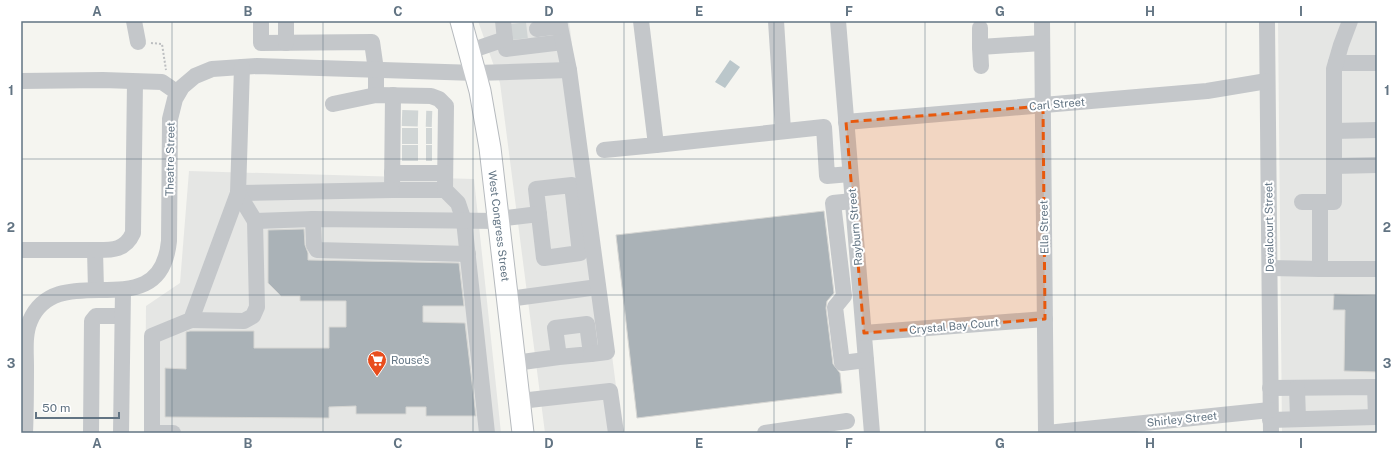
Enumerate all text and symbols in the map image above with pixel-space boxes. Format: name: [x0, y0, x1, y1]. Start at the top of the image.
text: A: [92, 4, 102, 19]
text: B: [244, 4, 253, 19]
text: C: [393, 4, 403, 19]
text: D: [544, 4, 554, 19]
text: E: [695, 4, 703, 19]
text: F: [845, 4, 853, 19]
text: G: [995, 4, 1005, 19]
text: H: [1145, 4, 1155, 19]
text: I: [1299, 4, 1303, 19]
text: 1: [8, 83, 14, 98]
text: 1: [1384, 83, 1390, 98]
street label: Carl Street: [1029, 96, 1085, 112]
street label: Theatre Street: [163, 122, 177, 196]
street label: West Congress Street: [486, 170, 512, 282]
street label: Devalcourt Street: [1262, 182, 1276, 272]
street label: Rayburn Street: [846, 188, 864, 266]
street label: Ella Street: [1038, 200, 1050, 254]
text: 2: [7, 220, 15, 235]
text: 2: [1383, 220, 1391, 235]
street label: Crystal Bay Court: [909, 316, 999, 336]
supermarket icon: Rouse's: [366, 349, 388, 377]
place label: Rouse's: [391, 354, 430, 366]
text: 3: [7, 356, 16, 371]
text: 3: [1383, 356, 1392, 371]
scale bar: [36, 394, 119, 420]
text: 50 m: [42, 401, 70, 415]
street label: Shirley Street: [1146, 409, 1218, 429]
text: A: [92, 436, 102, 451]
text: B: [244, 436, 253, 451]
text: C: [393, 436, 403, 451]
text: D: [544, 436, 554, 451]
text: E: [695, 436, 703, 451]
text: F: [845, 436, 853, 451]
text: G: [995, 436, 1005, 451]
text: H: [1145, 436, 1155, 451]
text: I: [1299, 436, 1303, 451]

